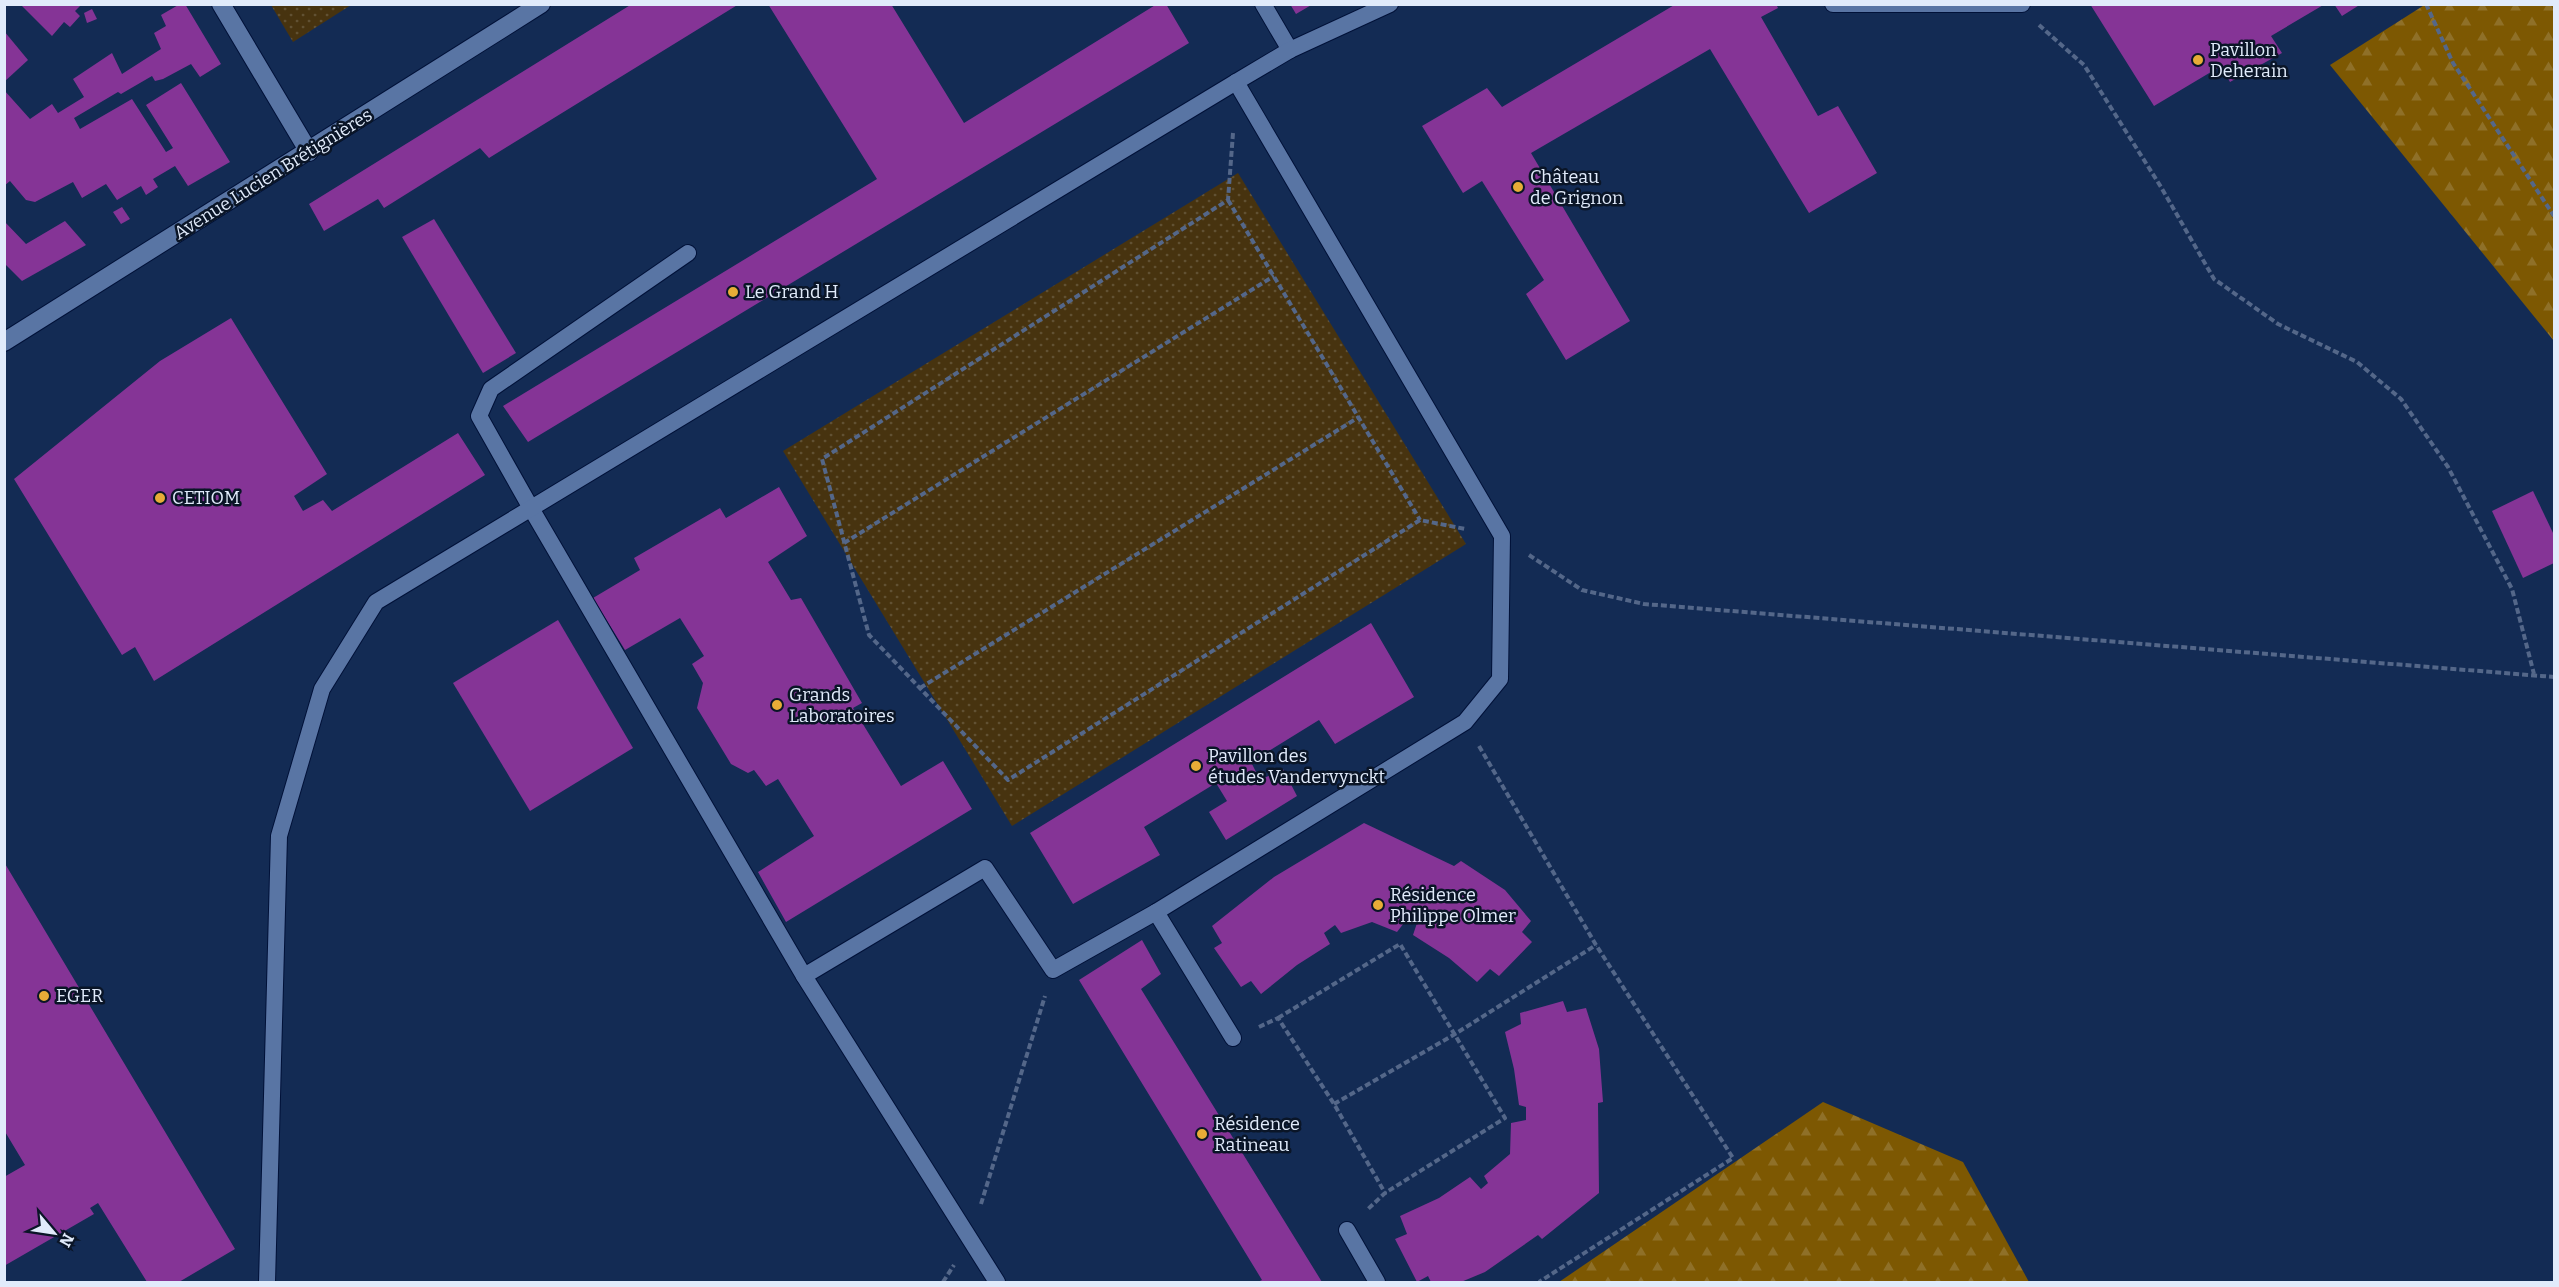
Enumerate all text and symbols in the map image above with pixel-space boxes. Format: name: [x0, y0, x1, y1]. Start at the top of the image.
place label: Pavillon Deherain: [2210, 39, 2288, 82]
marker: Pavillon Deherain: [2191, 53, 2205, 67]
street label: Avenue Lucien Brétignières: [170, 104, 376, 244]
place label: Château de Grignon: [1530, 166, 1624, 209]
marker: Château de Grignon: [1511, 180, 1525, 194]
place label: Le Grand H: [745, 281, 839, 303]
marker: Le Grand H: [726, 285, 740, 299]
place label: CETIOM: [172, 487, 240, 509]
marker: CETIOM: [153, 491, 167, 505]
place label: Grands Laboratoires: [789, 684, 895, 727]
marker: Grands Laboratoires: [770, 698, 784, 712]
place label: Pavillon des études Vandervynckt: [1208, 745, 1386, 788]
marker: Pavillon des études Vandervynckt: [1189, 759, 1203, 773]
place label: Résidence Philippe Olmer: [1390, 884, 1516, 927]
marker: Résidence Philippe Olmer: [1371, 898, 1385, 912]
place label: EGER: [56, 985, 103, 1007]
marker: EGER: [37, 989, 51, 1003]
place label: Résidence Ratineau: [1214, 1113, 1300, 1156]
marker: Résidence Ratineau: [1195, 1127, 1209, 1141]
north arrow: [24, 1203, 84, 1263]
text: N: [55, 1230, 78, 1250]

